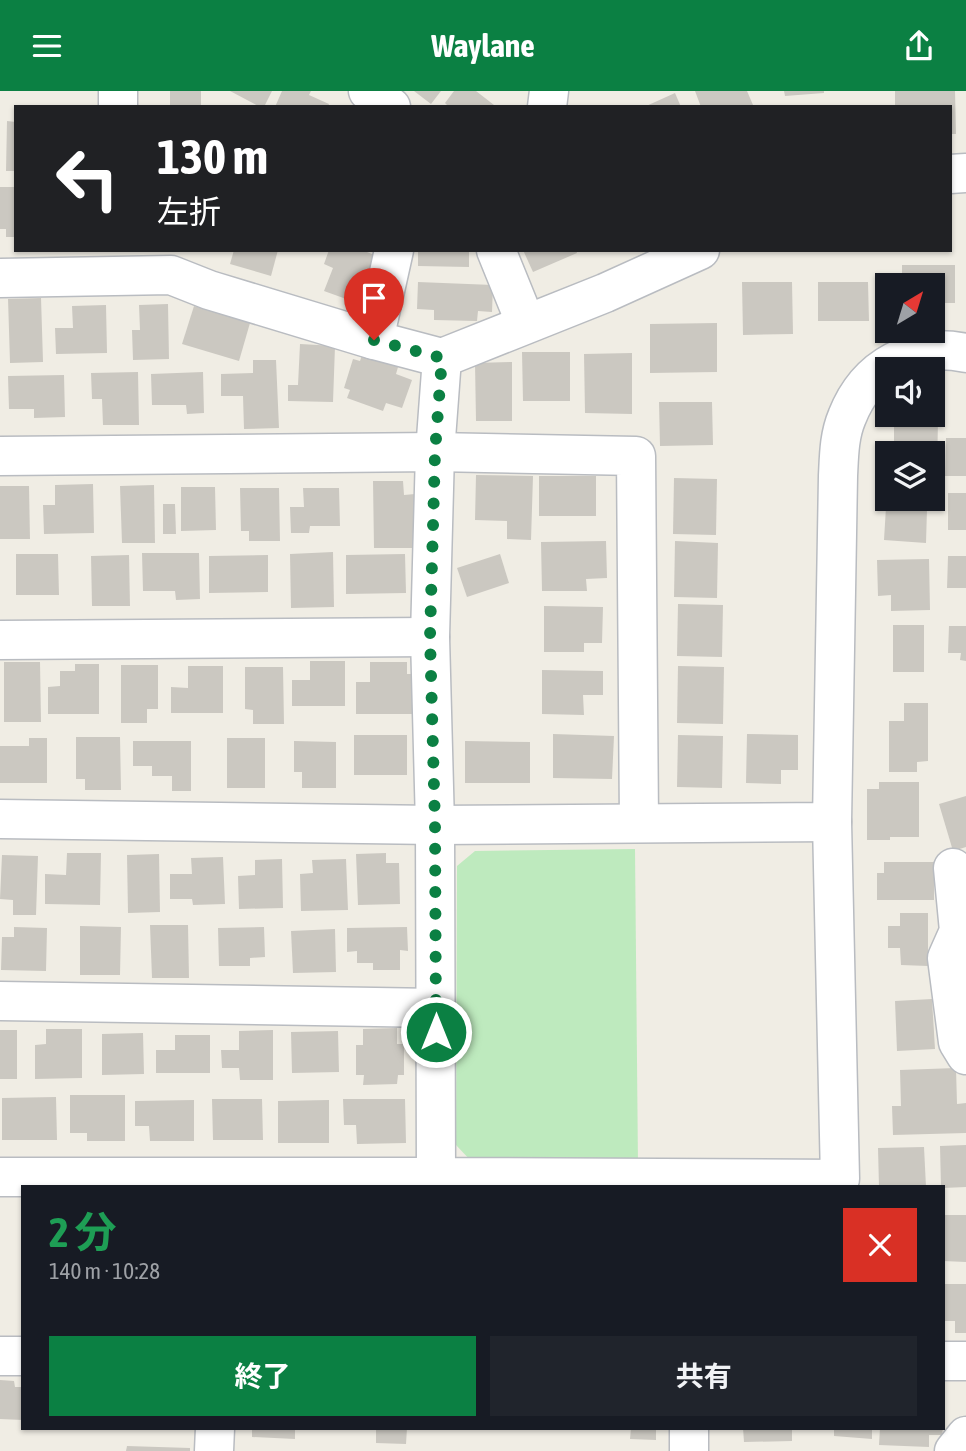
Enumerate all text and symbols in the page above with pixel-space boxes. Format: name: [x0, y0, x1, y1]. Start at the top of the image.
icon: menu: [28, 27, 66, 65]
text: Waylane: [431, 27, 535, 64]
icon: share: [900, 27, 938, 65]
text: 130 m: [157, 128, 268, 184]
icon: left: [42, 133, 133, 224]
text: 左折: [157, 193, 221, 230]
pin: [344, 268, 404, 340]
north arrow: [875, 273, 945, 343]
map controls: [875, 273, 945, 511]
icon: arrive: [355, 279, 393, 317]
button: sound: [875, 357, 945, 427]
button: layers: [875, 441, 945, 511]
position arrow: [399, 995, 473, 1069]
text: 2 分: [49, 1208, 117, 1256]
button: close: [843, 1208, 917, 1282]
text: 140 m · 10:28: [49, 1258, 160, 1284]
button: 終了: [49, 1336, 476, 1416]
button: 共有: [490, 1336, 917, 1416]

